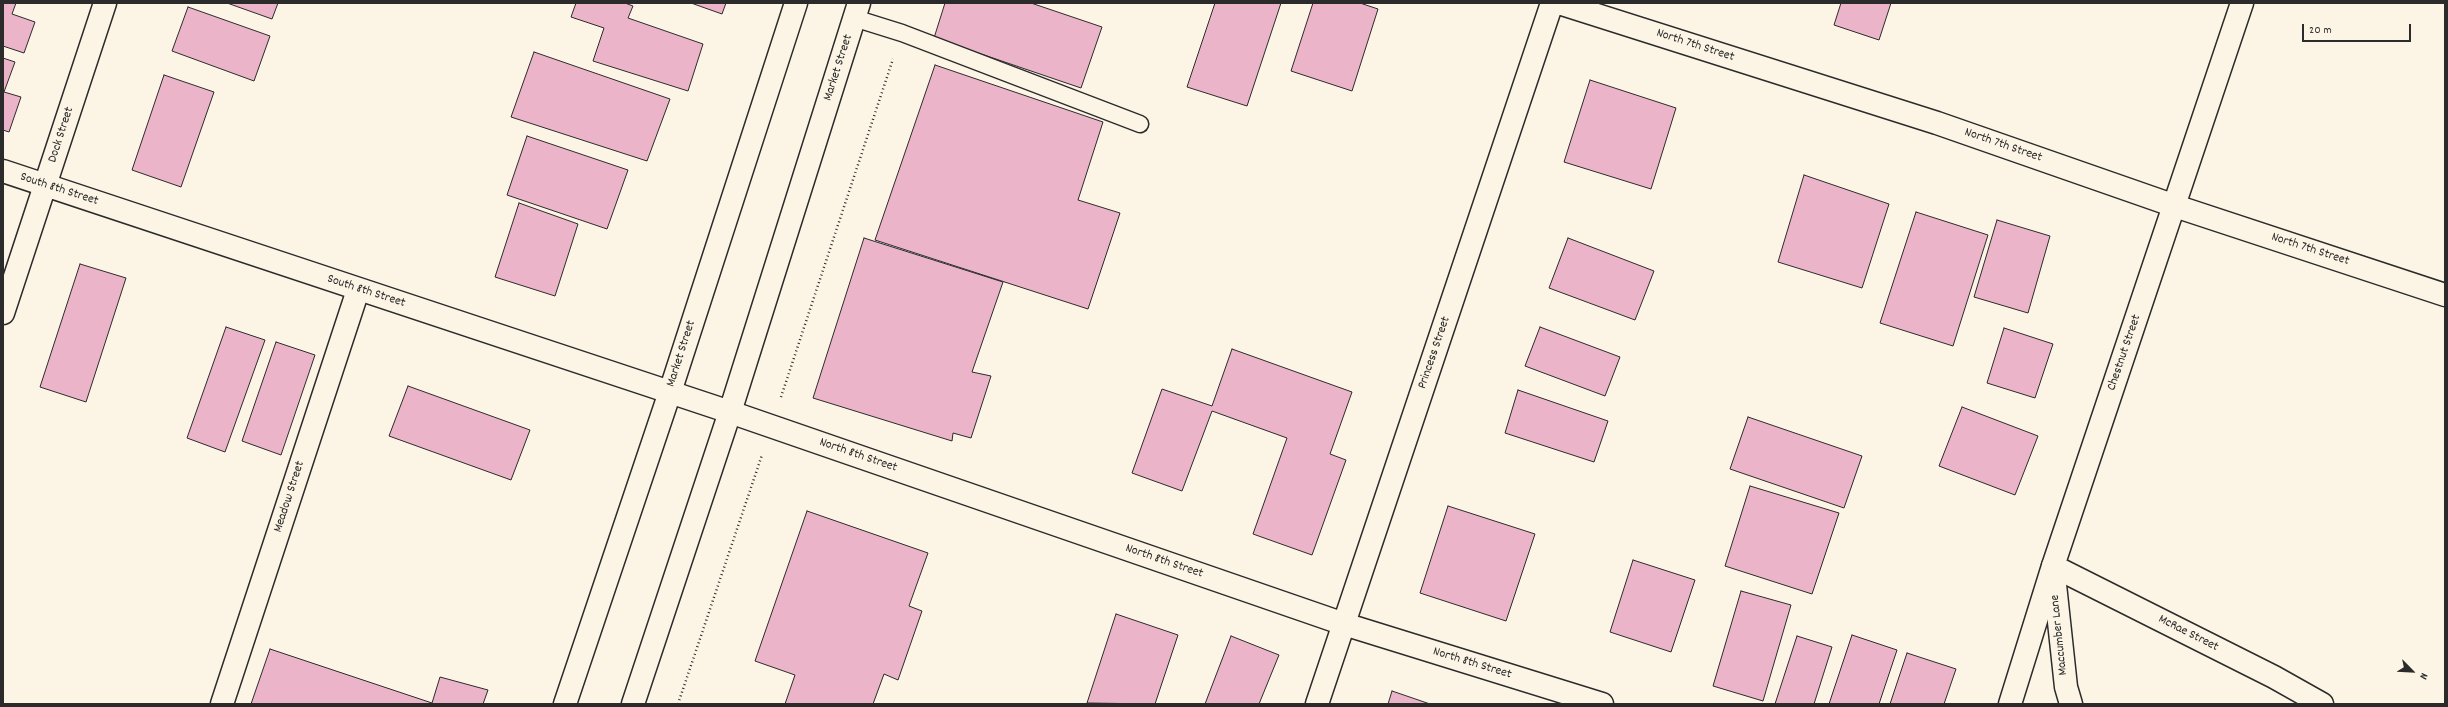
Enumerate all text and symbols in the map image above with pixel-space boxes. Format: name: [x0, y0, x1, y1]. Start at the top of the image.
scale bar: [2304, 16, 2413, 42]
text: 20 m: [2309, 22, 2332, 39]
street label: North 7th Street: [1654, 26, 1736, 66]
street label: Market Street: [821, 33, 857, 103]
street label: Dock Street: [46, 105, 78, 165]
street label: North 7th Street: [1962, 125, 2044, 167]
street label: South 8th Street: [18, 170, 100, 210]
street label: North 7th Street: [2269, 230, 2351, 270]
street label: South 8th Street: [325, 272, 407, 312]
street label: Chestnut Street: [2105, 313, 2145, 393]
street label: Princess Street: [1415, 315, 1455, 391]
street label: Market Street: [664, 319, 700, 389]
street label: North 8th Street: [817, 435, 899, 477]
street label: Meadow Street: [271, 459, 309, 535]
street label: North 8th Street: [1123, 541, 1205, 583]
street label: Maccumber Lane: [2048, 594, 2072, 676]
street label: McRae Street: [2155, 612, 2221, 656]
street label: North 8th Street: [1431, 645, 1513, 683]
north arrow: [2392, 651, 2432, 691]
text: N: [2415, 670, 2431, 682]

